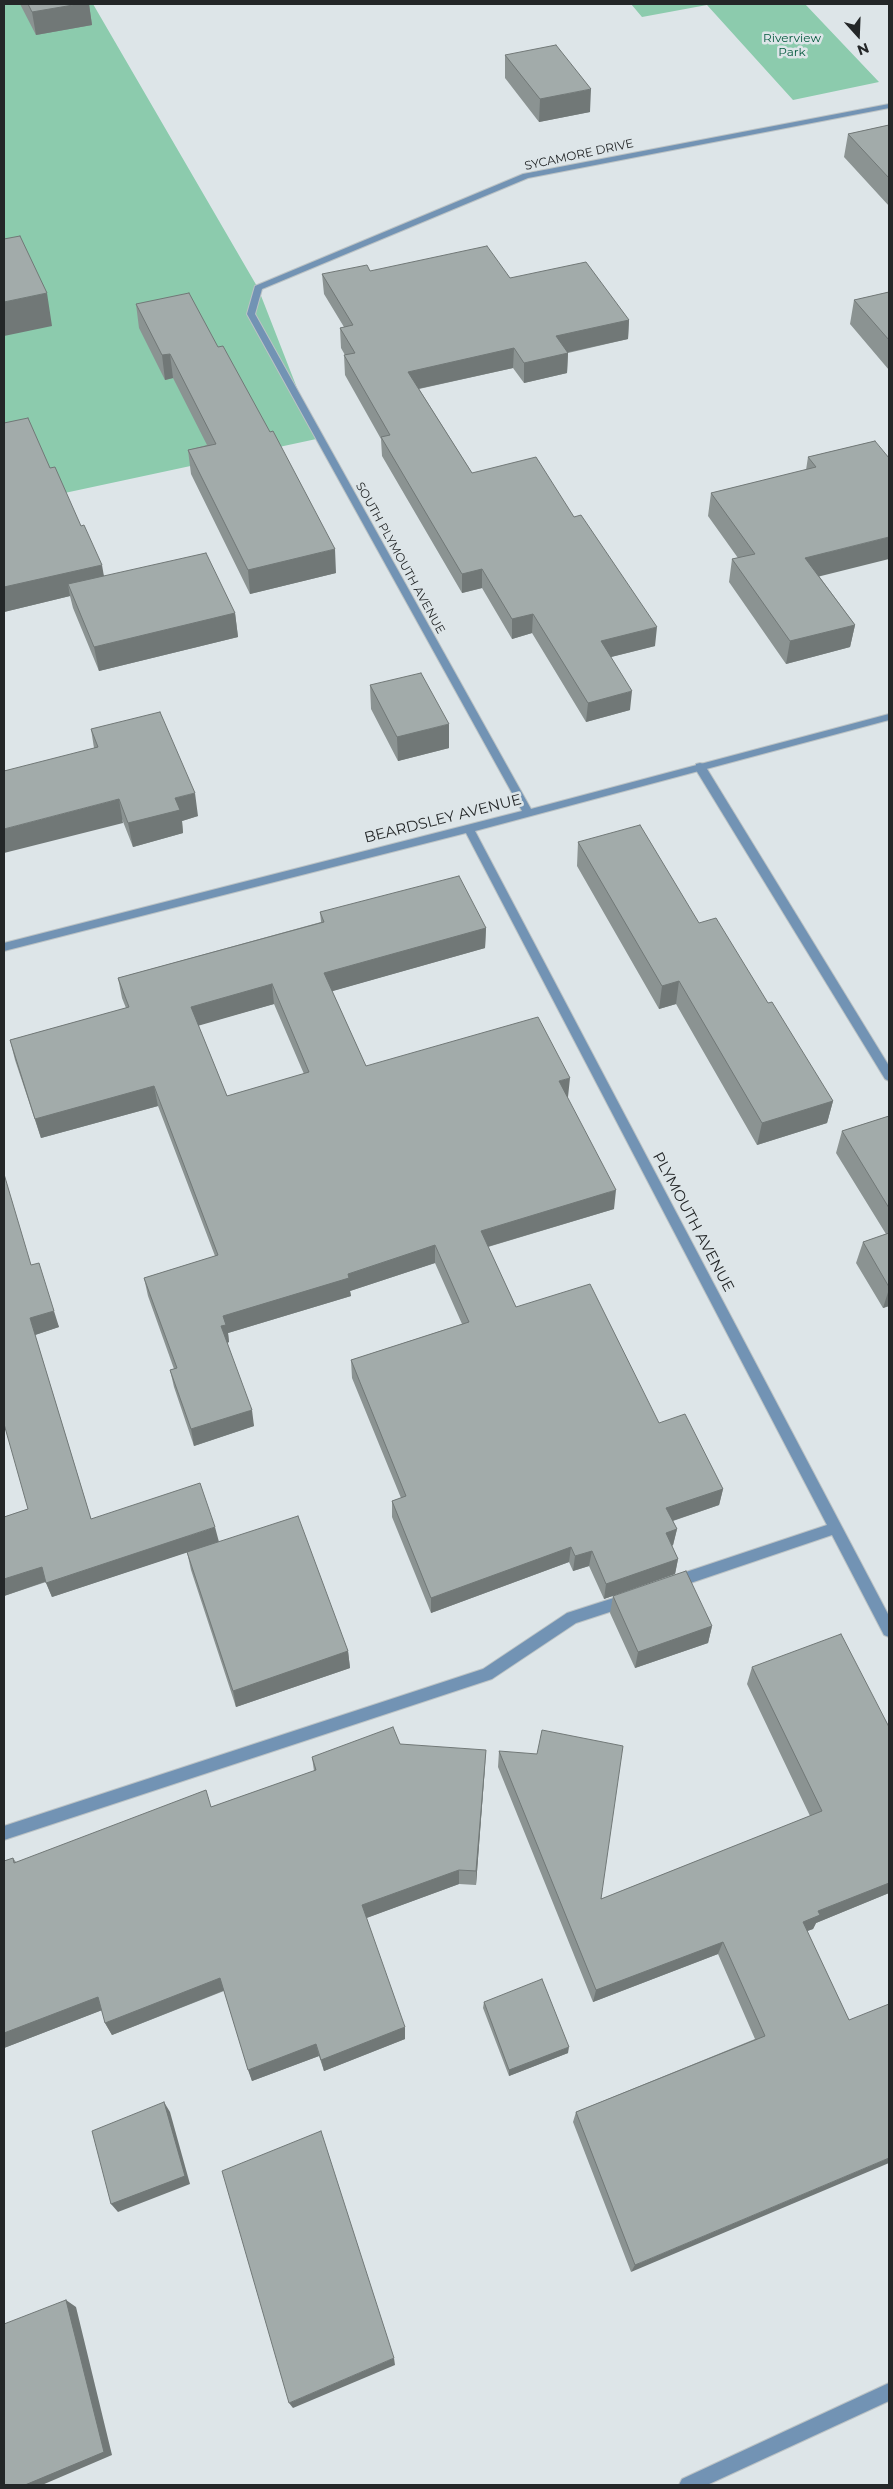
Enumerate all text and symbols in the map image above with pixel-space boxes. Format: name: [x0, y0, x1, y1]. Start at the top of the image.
north arrow: [833, 10, 883, 60]
park label: Riverview Park: [763, 31, 821, 59]
text: N: [855, 39, 872, 59]
street label: SYCAMORE DRIVE: [523, 136, 635, 174]
street label: SOUTH PLYMOUTH AVENUE: [352, 480, 448, 636]
street label: BEARDSLEY AVENUE: [363, 791, 523, 847]
street label: PLYMOUTH AVENUE: [649, 1149, 737, 1295]

